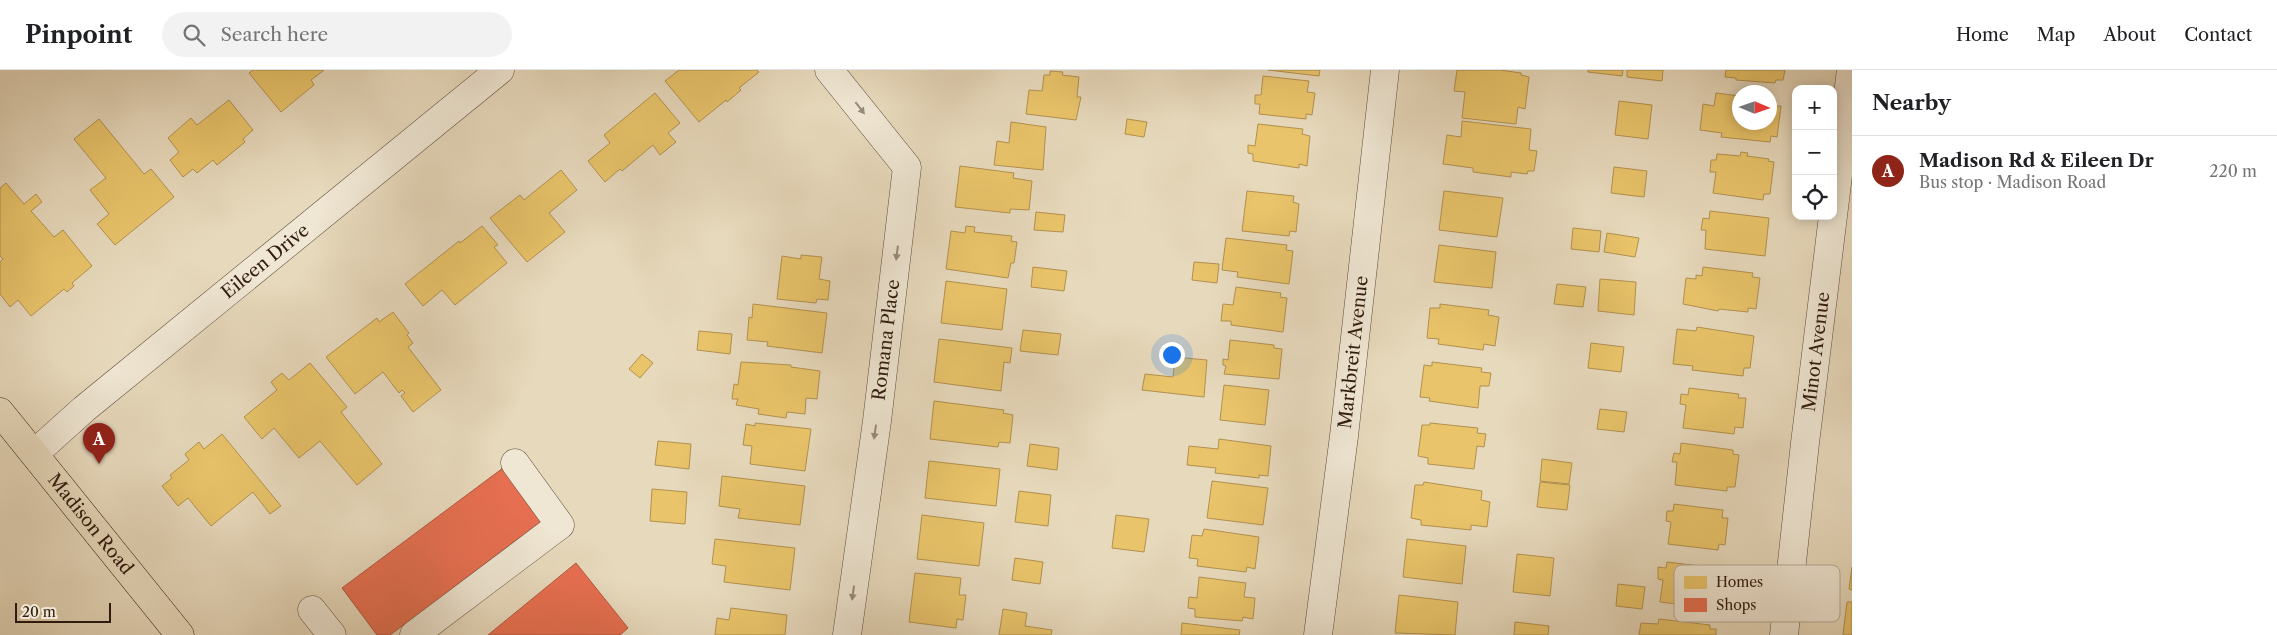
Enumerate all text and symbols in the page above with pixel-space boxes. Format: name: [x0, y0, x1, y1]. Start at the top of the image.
search box: [162, 12, 512, 57]
text: Pinpoint: [25, 20, 132, 49]
icon: search: [180, 21, 208, 49]
text: Search here: [220, 23, 328, 46]
text: Home: [1956, 24, 2009, 46]
text: Map: [2037, 24, 2075, 46]
text: About: [2103, 24, 2156, 46]
text: Contact: [2184, 24, 2252, 46]
north arrow: [1732, 85, 1777, 130]
map controls: [1792, 85, 1837, 220]
button: +: [1792, 85, 1837, 130]
text: Nearby: [1872, 90, 1951, 115]
one-way arrow: [855, 101, 866, 114]
button: −: [1792, 130, 1837, 175]
text: Madison Rd & Eileen Dr: [1919, 149, 2154, 172]
text: A: [1882, 161, 1894, 181]
text: 220 m: [2209, 161, 2257, 181]
text: Bus stop · Madison Road: [1919, 172, 2106, 192]
button: locate: [1792, 175, 1837, 220]
street label: Eileen Drive: [217, 219, 313, 303]
one-way arrow: [893, 246, 901, 262]
street label: Markbreit Avenue: [1334, 275, 1373, 430]
street label: Romana Place: [868, 278, 904, 402]
street label: Minot Avenue: [1798, 291, 1835, 413]
your location: [1159, 342, 1185, 368]
pin: A: [83, 423, 115, 464]
one-way arrow: [871, 424, 879, 440]
street label: Madison Road: [43, 469, 138, 579]
legend: [1674, 565, 1840, 622]
text: Homes: [1716, 573, 1763, 591]
one-way arrow: [848, 585, 856, 601]
text: Shops: [1716, 596, 1756, 614]
scale bar: [15, 600, 111, 623]
text: 20 m: [22, 603, 56, 621]

